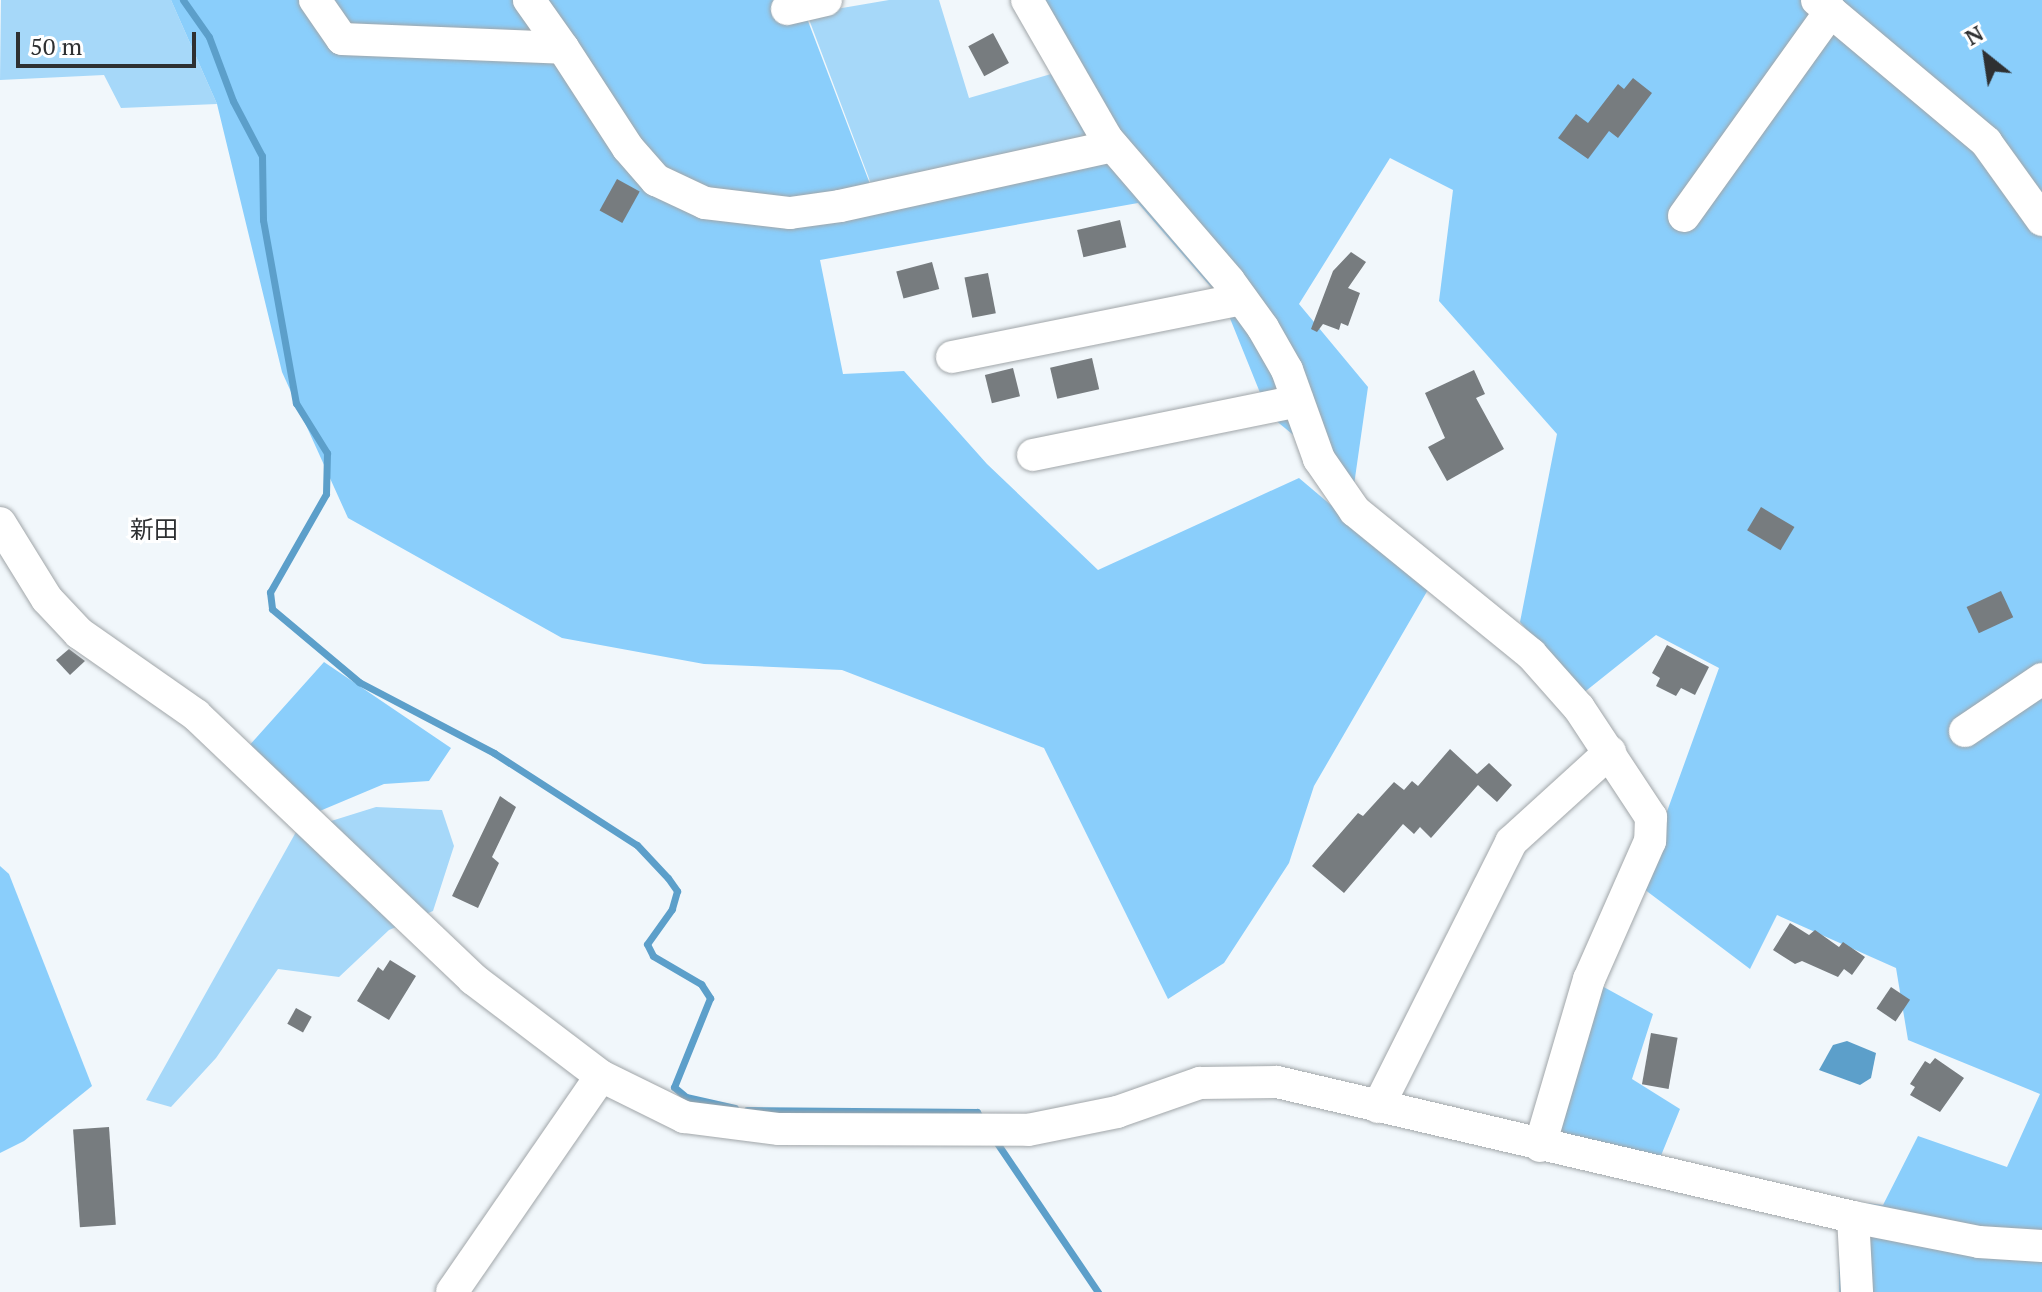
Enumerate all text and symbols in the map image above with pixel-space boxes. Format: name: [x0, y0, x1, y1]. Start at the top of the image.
scale bar: [20, 16, 200, 66]
north arrow: [1946, 16, 2026, 96]
text: N: [1959, 18, 1988, 52]
text: 50 m: [30, 30, 82, 62]
district label: 新田: [130, 516, 178, 544]

